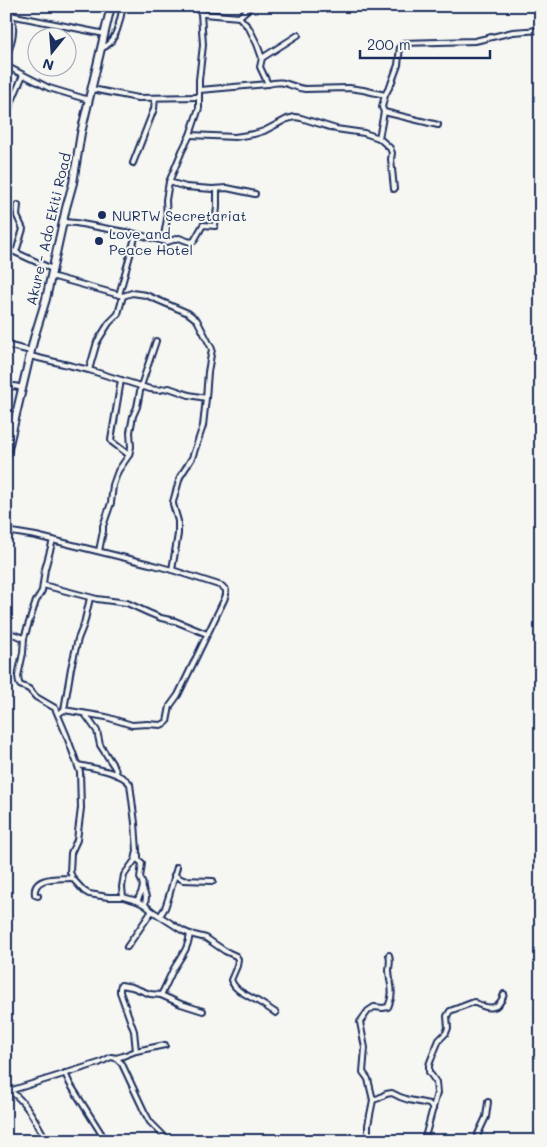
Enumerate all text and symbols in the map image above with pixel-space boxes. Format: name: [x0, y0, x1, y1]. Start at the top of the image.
north arrow: [28, 28, 78, 78]
scale bar: [360, 28, 490, 60]
text: 200 m: [367, 34, 411, 54]
text: N: [40, 54, 56, 76]
street label: Akure - Ado Ekiti Road: [21, 151, 75, 307]
place label: NURTW Secretariat: [112, 206, 247, 225]
marker: NURTW Secretariat: [96, 209, 108, 221]
place label: Love and Peace Hotel: [109, 224, 193, 259]
marker: Love and Peace Hotel: [93, 235, 105, 247]

